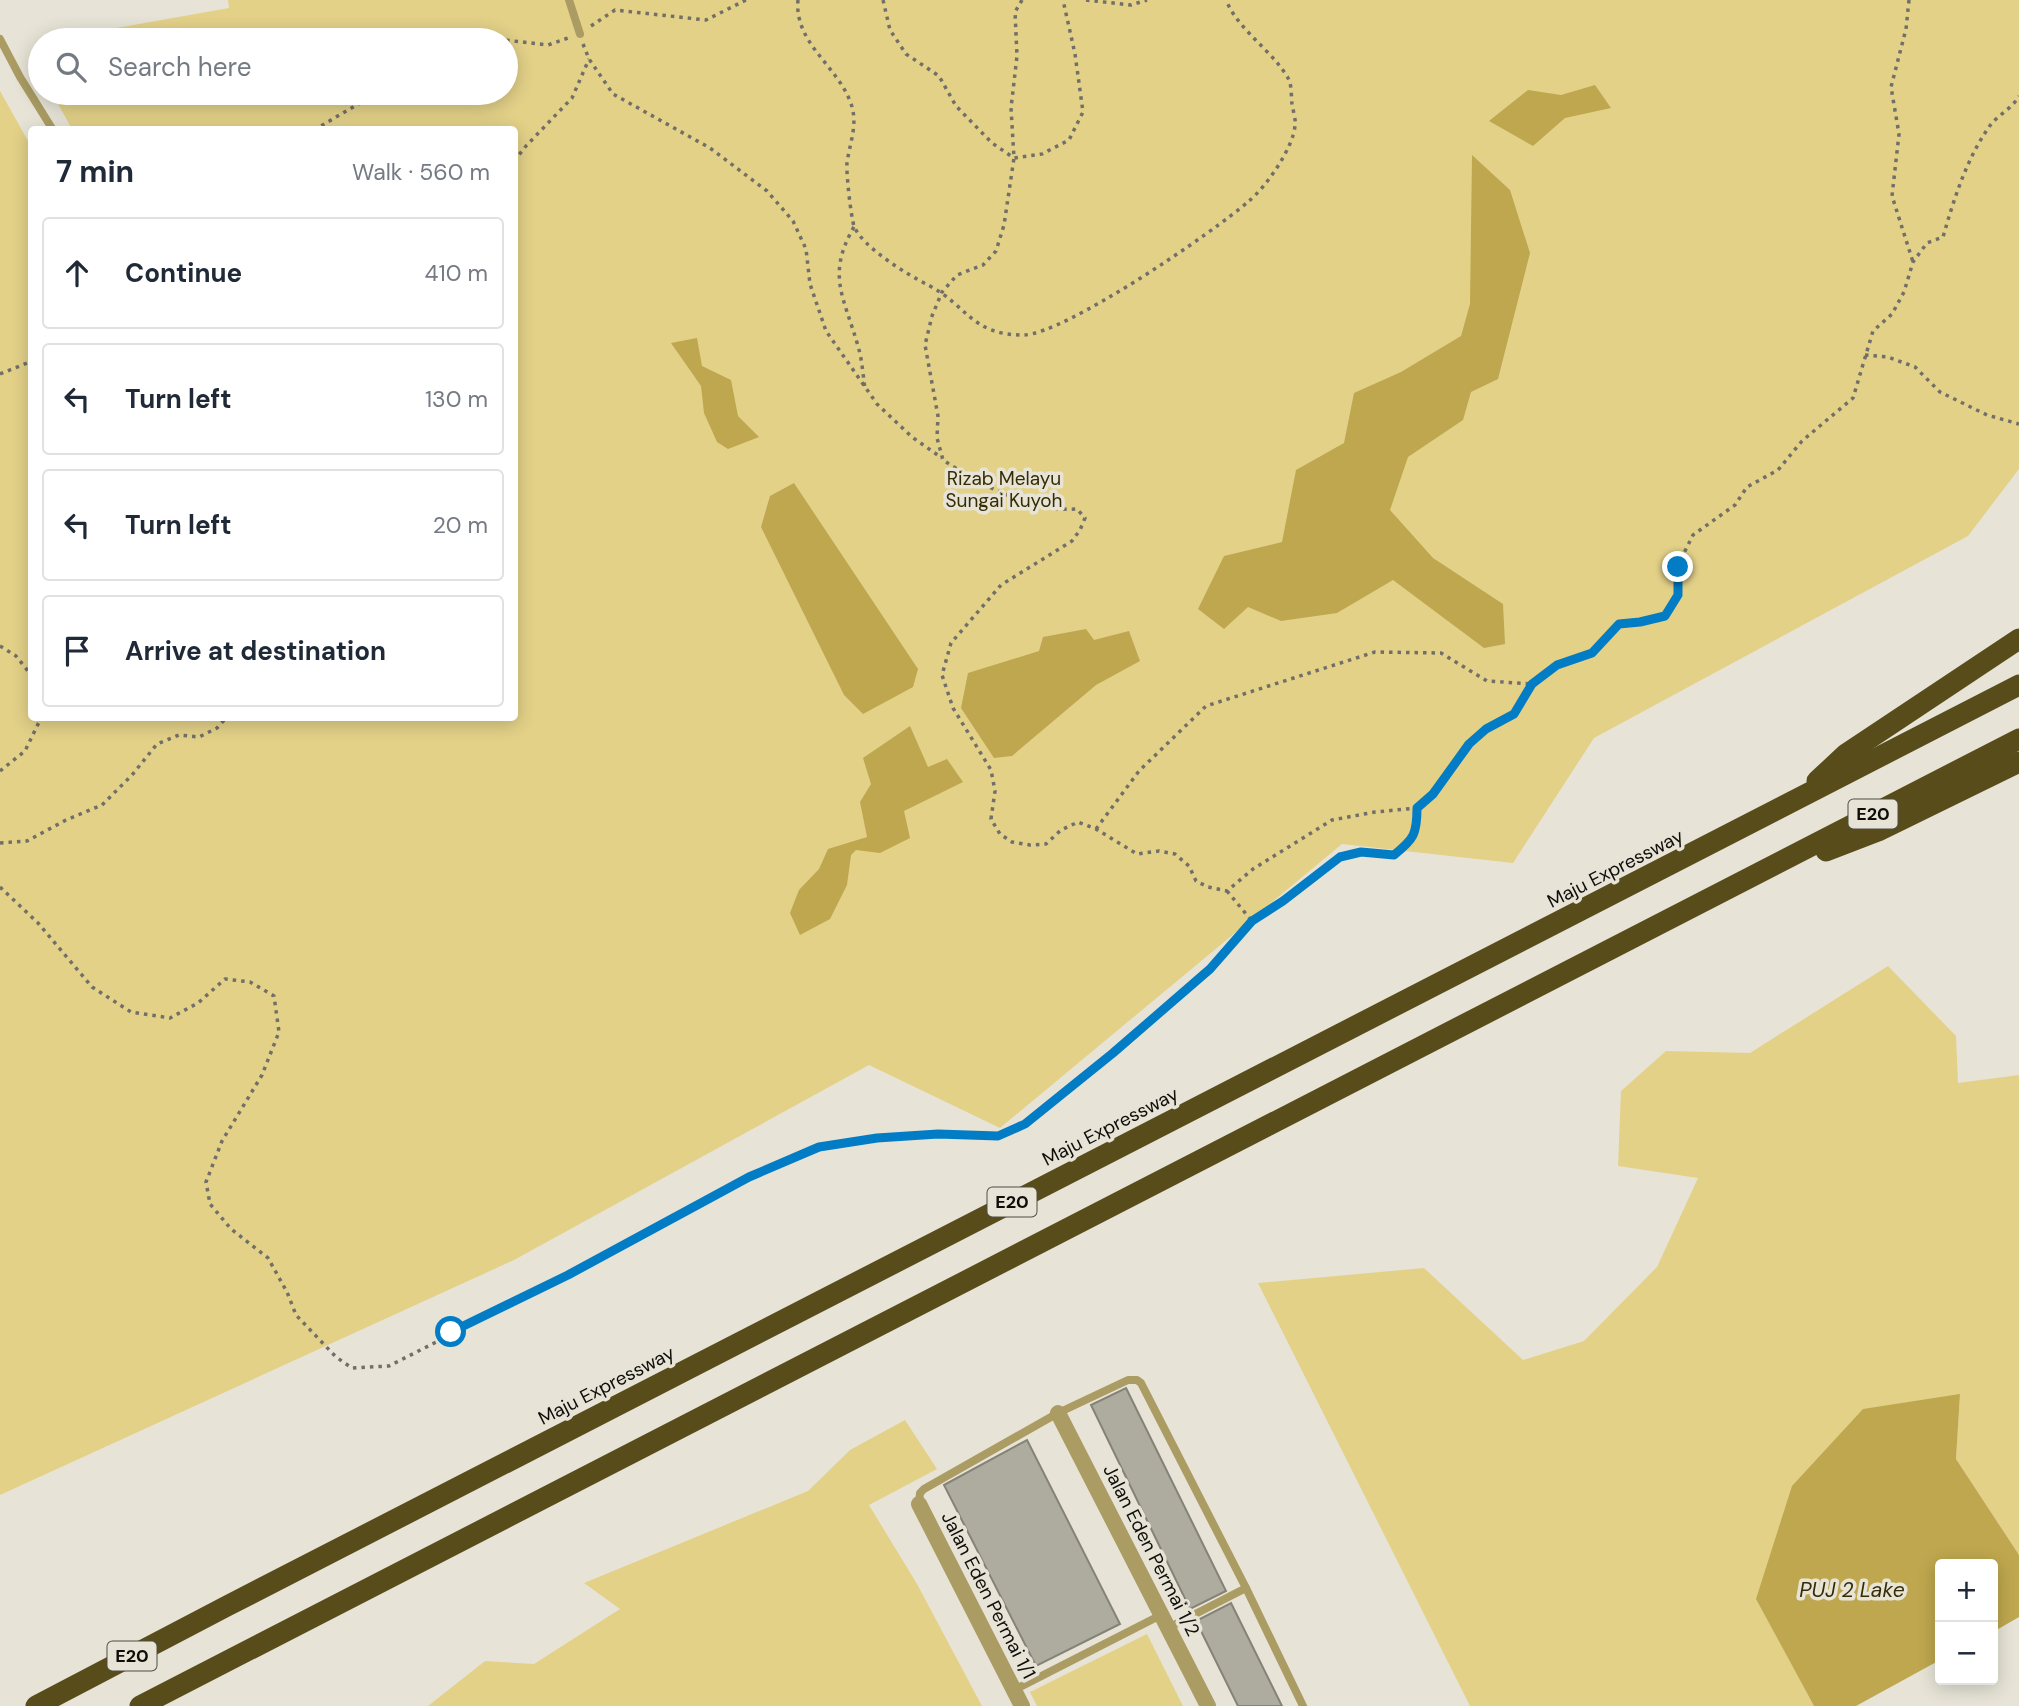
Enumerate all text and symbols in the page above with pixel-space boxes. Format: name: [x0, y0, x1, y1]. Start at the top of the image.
search box: [28, 28, 518, 105]
icon: search: [52, 48, 90, 86]
text: Search here: [108, 50, 251, 84]
text: 7 min: [56, 152, 134, 191]
text: Walk · 560 m: [352, 157, 490, 187]
icon: ahead: [58, 254, 96, 292]
text: Continue: [125, 256, 242, 290]
text: 410 m: [425, 258, 488, 288]
icon: left: [58, 380, 96, 418]
text: Turn left: [125, 382, 232, 416]
text: 130 m: [425, 384, 488, 414]
park label: Rizab Melayu Sungai Kuyoh: [946, 466, 1062, 513]
icon: left: [58, 506, 96, 544]
text: Turn left: [125, 508, 232, 542]
text: 20 m: [433, 510, 488, 540]
route end: [1662, 551, 1693, 582]
icon: arrive: [58, 632, 96, 670]
text: Arrive at destination: [125, 634, 386, 668]
road number: E20: [1848, 800, 1898, 828]
street label: Maju Expressway: [1543, 823, 1688, 914]
street label: Maju Expressway: [1038, 1081, 1183, 1172]
road number: E20: [988, 1188, 1036, 1217]
route start: [435, 1316, 466, 1347]
street label: Maju Expressway: [534, 1340, 679, 1431]
street label: Jalan Eden Permai 1/2: [1097, 1460, 1206, 1640]
street label: Jalan Eden Permai 1/1: [936, 1507, 1042, 1683]
map controls: [1935, 1559, 1998, 1685]
button: +: [1935, 1559, 1998, 1622]
water label: PUJ 2 Lake: [1799, 1576, 1905, 1604]
button: −: [1935, 1622, 1998, 1685]
road number: E20: [108, 1642, 156, 1671]

